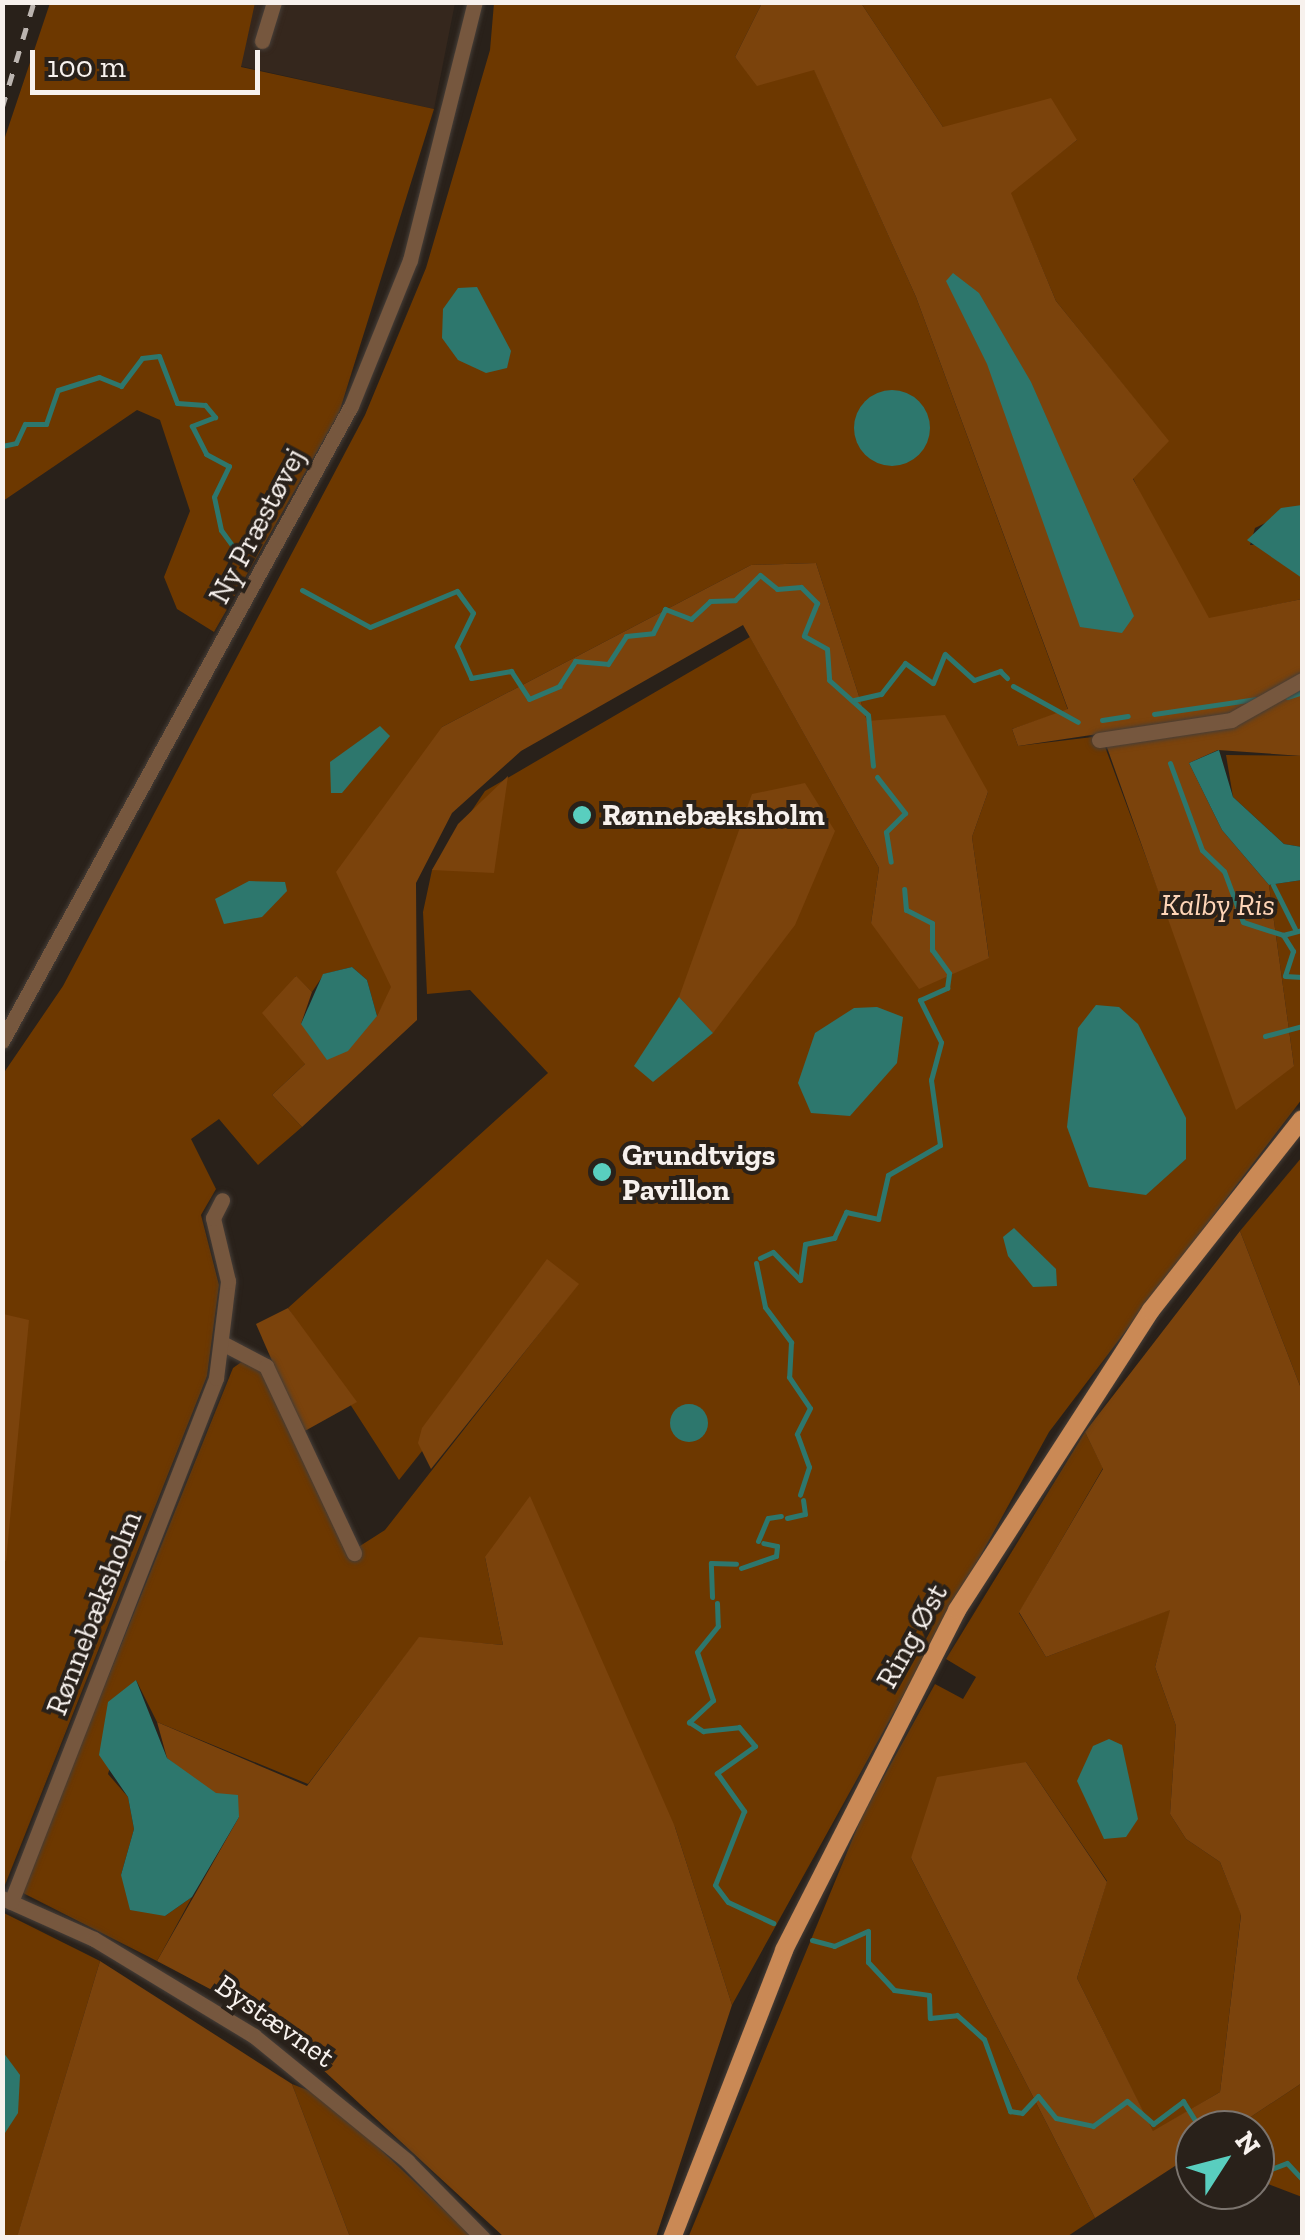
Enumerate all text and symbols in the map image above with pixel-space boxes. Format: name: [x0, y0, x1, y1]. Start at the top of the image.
scale bar: [35, 30, 265, 92]
text: 100 m: [47, 49, 126, 85]
street label: Ny Præstøvej: [201, 442, 313, 610]
place label: Rønnebæksholm: [602, 797, 825, 833]
marker: Rønnebæksholm: [571, 804, 593, 826]
park label: Kalby Ris: [1161, 887, 1275, 923]
place label: Grundtvigs Pavillon: [622, 1137, 775, 1208]
marker: Grundtvigs Pavillon: [591, 1161, 613, 1183]
street label: Rønnebæksholm: [39, 1506, 149, 1720]
street label: Ring Øst: [869, 1578, 955, 1694]
street label: Bystævnet: [209, 1967, 341, 2075]
north arrow: [1175, 2110, 1275, 2210]
text: N: [1228, 2125, 1268, 2162]

